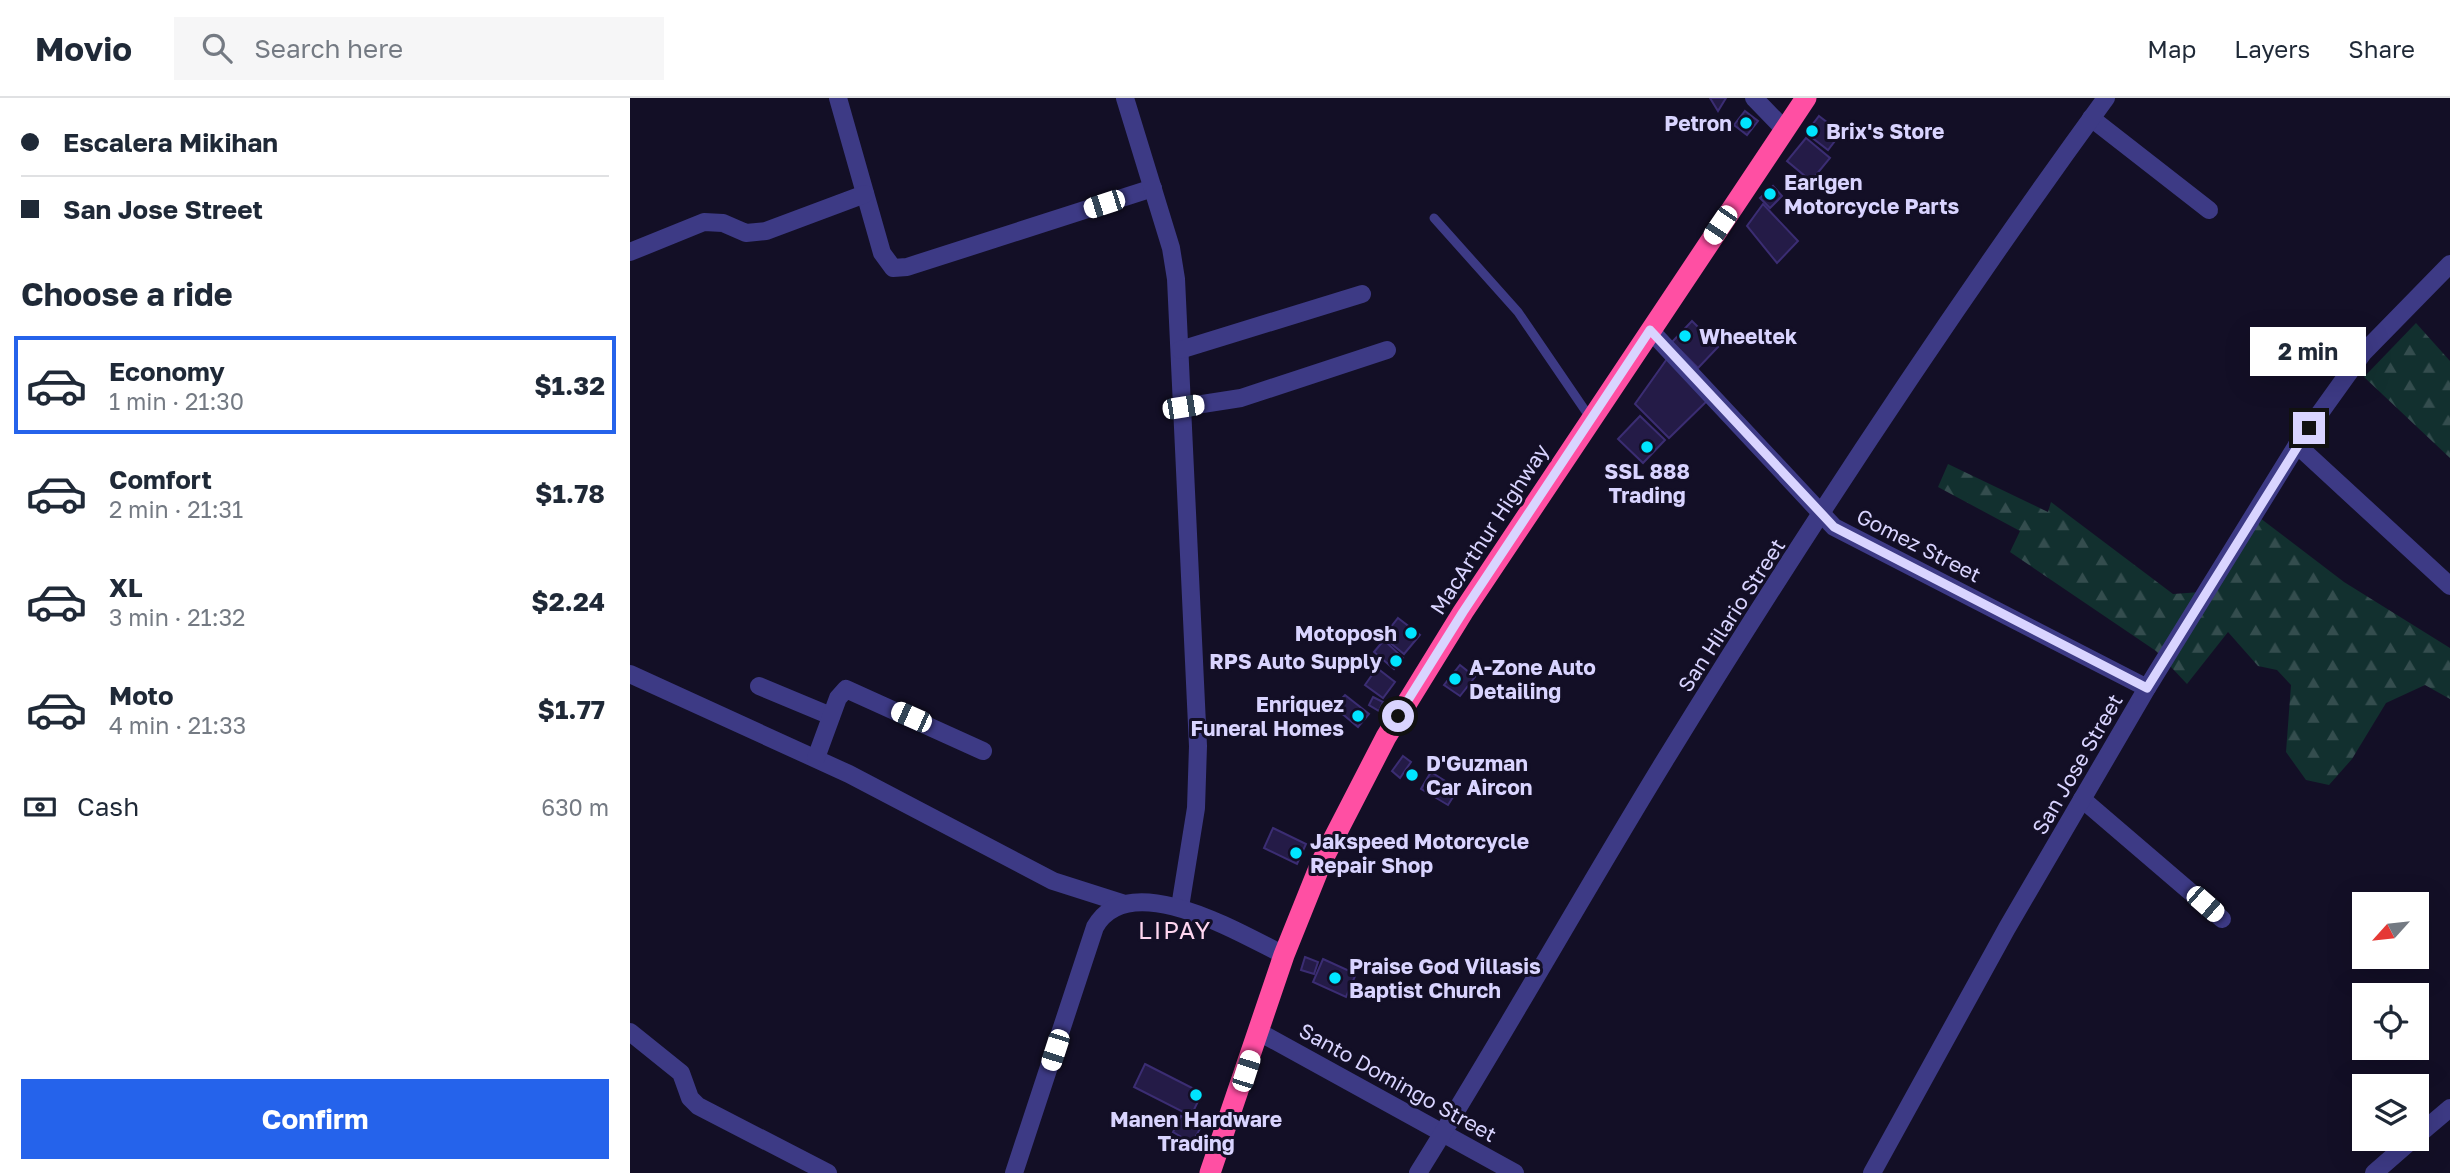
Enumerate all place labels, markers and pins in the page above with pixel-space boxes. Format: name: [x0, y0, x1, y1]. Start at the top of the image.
place label: Petron: [1664, 110, 1732, 136]
marker: Petron: [1738, 115, 1754, 131]
place label: Brix's Store: [1826, 118, 1944, 144]
marker: Brix's Store: [1804, 123, 1820, 139]
place label: Earlgen Motorcycle Parts: [1784, 169, 1960, 219]
marker: Earlgen Motorcycle Parts: [1762, 186, 1778, 202]
place label: Wheeltek: [1699, 323, 1797, 349]
marker: Wheeltek: [1677, 328, 1693, 344]
marker: SSL 888 Trading: [1639, 439, 1655, 455]
place label: SSL 888 Trading: [1604, 458, 1690, 508]
place label: Motoposh: [1295, 620, 1397, 646]
marker: Motoposh: [1403, 625, 1419, 641]
place label: RPS Auto Supply: [1209, 648, 1382, 674]
marker: RPS Auto Supply: [1388, 653, 1404, 669]
place label: A-Zone Auto Detailing: [1469, 654, 1596, 704]
marker: A-Zone Auto Detailing: [1447, 671, 1463, 687]
place label: Enriquez Funeral Homes: [1190, 691, 1344, 741]
marker: Enriquez Funeral Homes: [1350, 708, 1366, 724]
place label: D'Guzman Car Aircon: [1426, 750, 1532, 800]
marker: D'Guzman Car Aircon: [1404, 767, 1420, 783]
place label: Jakspeed Motorcycle Repair Shop: [1310, 828, 1529, 878]
marker: Jakspeed Motorcycle Repair Shop: [1288, 845, 1304, 861]
place label: Praise God Villasis Baptist Church: [1349, 953, 1541, 1003]
marker: Praise God Villasis Baptist Church: [1327, 970, 1343, 986]
marker: Manen Hardware Trading: [1188, 1087, 1204, 1103]
place label: Manen Hardware Trading: [1110, 1106, 1282, 1156]

